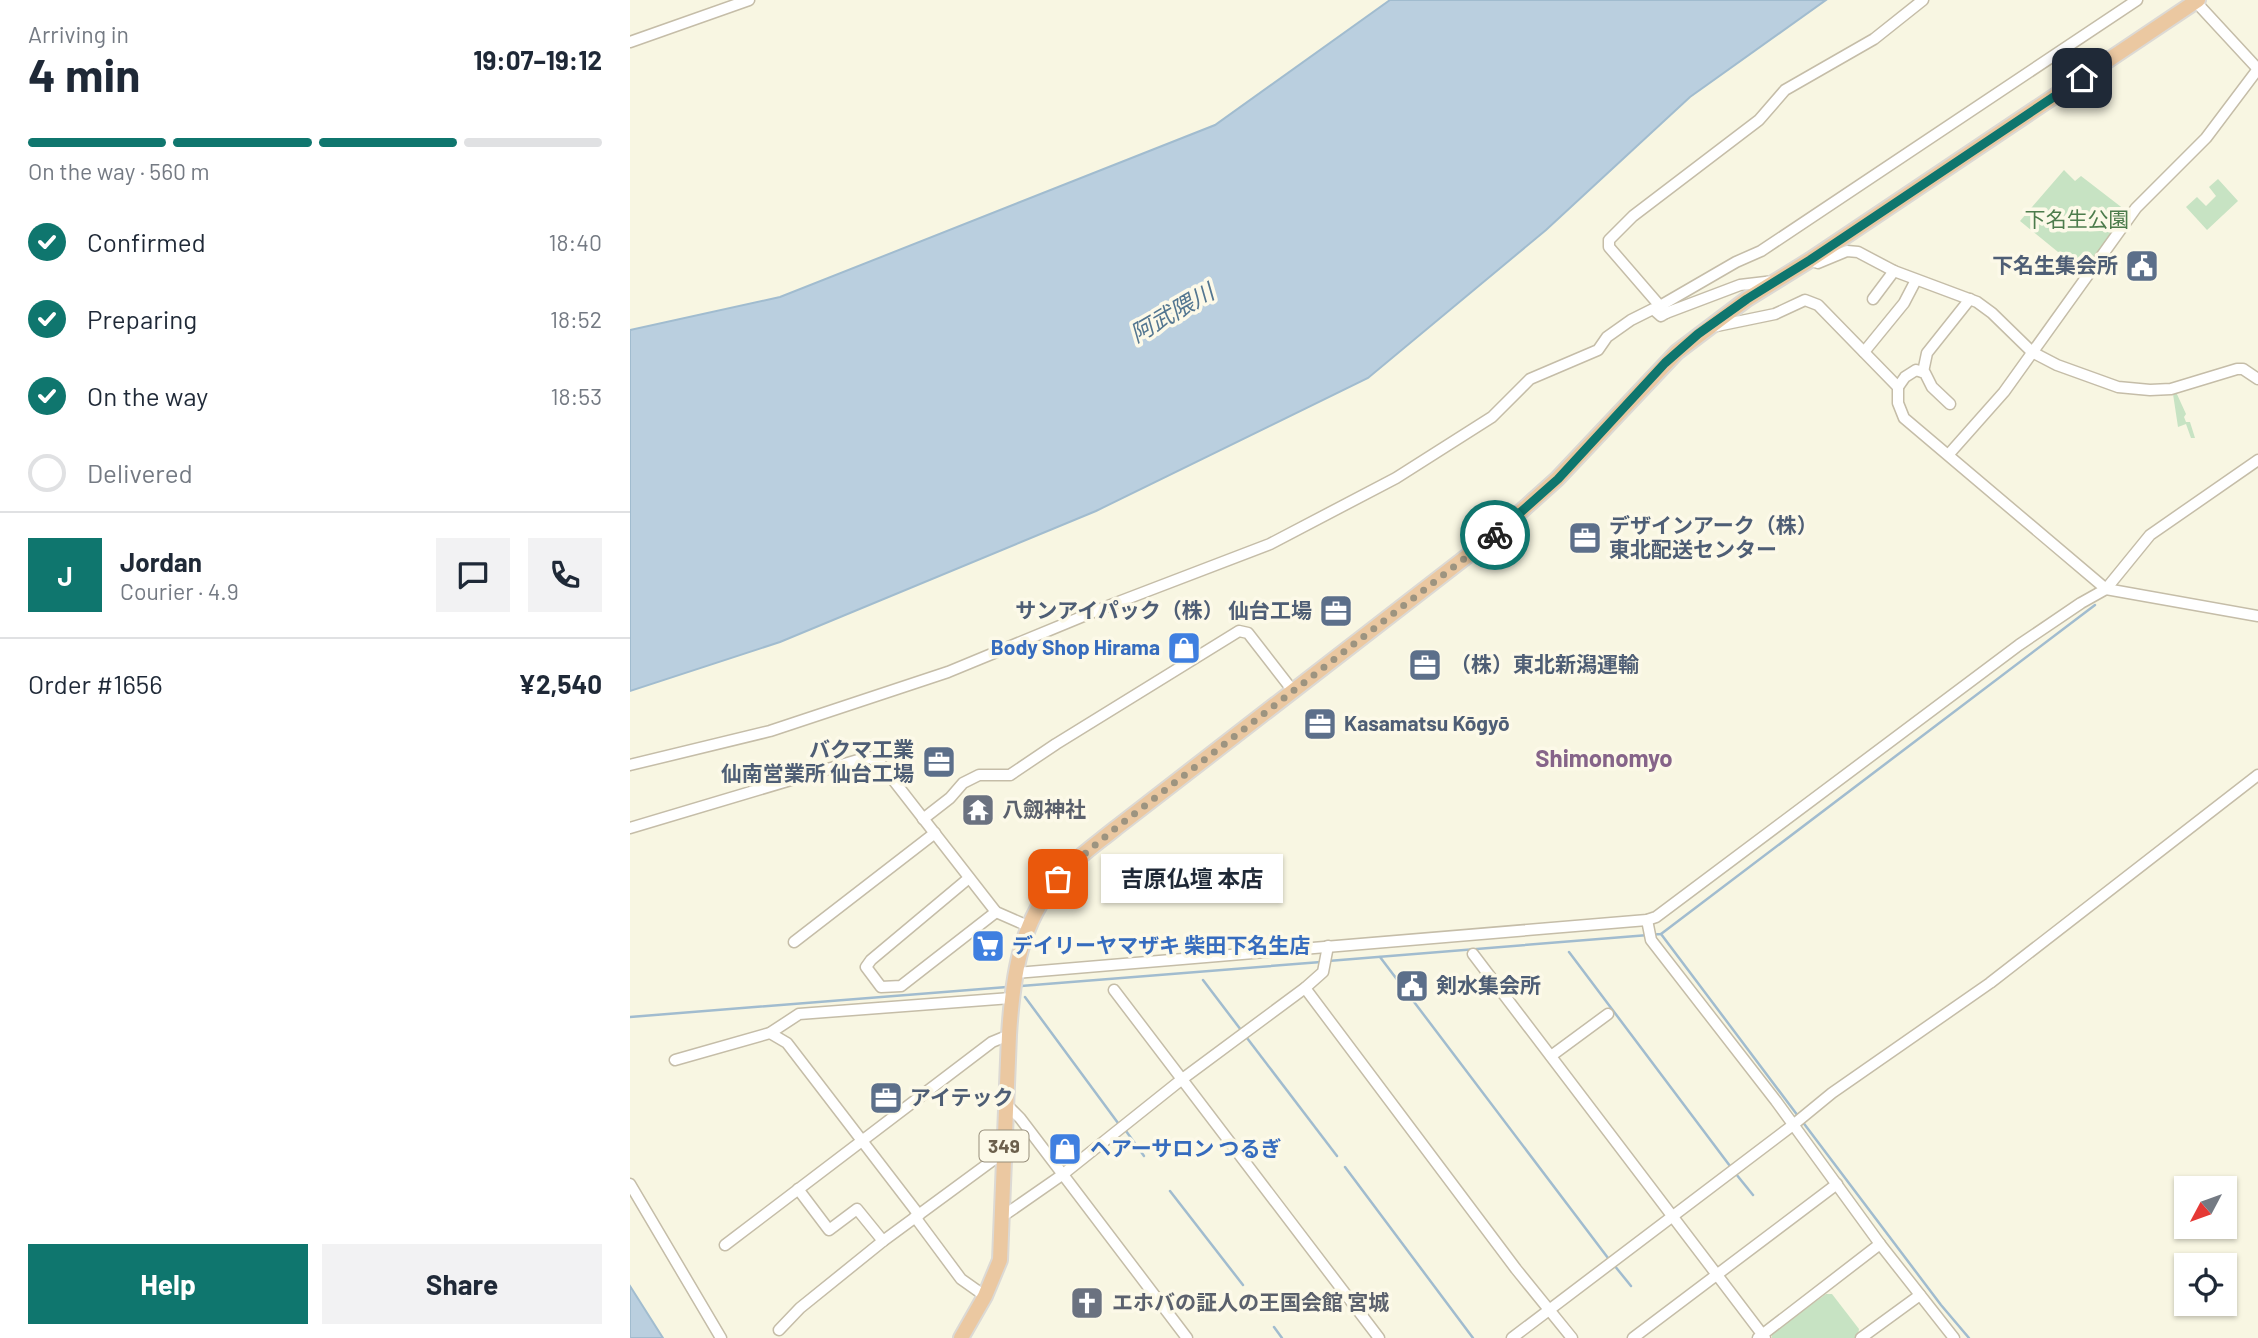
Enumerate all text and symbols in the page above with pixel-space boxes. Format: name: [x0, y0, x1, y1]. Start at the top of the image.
text: Arriving in: [28, 20, 129, 48]
text: 19:07–19:12: [473, 44, 602, 75]
text: 4 min: [28, 46, 140, 101]
pin: [2052, 48, 2112, 108]
icon: home: [2063, 59, 2101, 97]
text: On the way · 560 m: [28, 157, 210, 185]
park label: 下名生公園: [2025, 206, 2130, 231]
icon: check: [28, 223, 66, 261]
text: Confirmed: [87, 226, 206, 257]
text: 18:40: [549, 228, 602, 256]
public building icon: 下名生集会所: [2123, 247, 2161, 285]
place label: 下名生集会所: [1992, 252, 2118, 277]
water label: 阿武隈川: [1125, 276, 1221, 347]
icon: check: [28, 300, 66, 338]
text: Preparing: [87, 303, 197, 334]
text: 18:52: [550, 305, 602, 333]
icon: check: [28, 377, 66, 415]
text: On the way: [87, 380, 208, 411]
text: 18:53: [551, 382, 602, 410]
text: Delivered: [87, 457, 193, 488]
courier: [1460, 500, 1530, 570]
place label: デザインアーク（株） 東北配送センター: [1609, 512, 1818, 561]
icon: bike: [1476, 516, 1514, 554]
office icon: デザインアーク（株） 東北配送センター: [1566, 519, 1604, 557]
button: chat: [436, 538, 510, 612]
button: phone: [528, 538, 602, 612]
text: Jordan: [120, 546, 202, 577]
text: J: [57, 560, 73, 591]
text: Courier · 4.9: [120, 577, 239, 605]
office icon: サンアイパック（株） 仙台工場: [1317, 592, 1355, 630]
place label: サンアイパック（株） 仙台工場: [1015, 597, 1312, 622]
shop icon: Body Shop Hirama: [1165, 629, 1203, 667]
place label: Body Shop Hirama: [991, 634, 1160, 659]
office icon: （株）東北新潟運輸: [1406, 646, 1444, 684]
place label: （株）東北新潟運輸: [1450, 651, 1639, 676]
text: Order #1656: [28, 668, 163, 699]
text: ¥2,540: [518, 668, 602, 699]
office icon: Kasamatsu Kōgyō: [1301, 705, 1339, 743]
place label: Kasamatsu Kōgyō: [1344, 710, 1509, 735]
place label: バクマ工業 仙南営業所 仙台工場: [721, 736, 914, 785]
office icon: バクマ工業 仙南営業所 仙台工場: [920, 743, 958, 781]
district label: Shimonomyo: [1535, 743, 1673, 772]
temple icon: 八劔神社: [959, 791, 997, 829]
place label: 八劔神社: [1002, 796, 1086, 821]
pin: [1028, 849, 1088, 909]
callout: 吉原仏壇 本店: [1100, 854, 1282, 903]
icon: bag: [1039, 860, 1077, 898]
text: 吉原仏壇 本店: [1121, 864, 1263, 892]
supermarket icon: デイリーヤマザキ 柴田下名生店: [969, 927, 1007, 965]
place label: デイリーヤマザキ 柴田下名生店: [1012, 932, 1310, 957]
public building icon: 剣水集会所: [1393, 967, 1431, 1005]
place label: 剣水集会所: [1436, 972, 1541, 997]
office icon: アイテック: [867, 1079, 905, 1117]
place label: アイテック: [910, 1084, 1014, 1109]
road number: 349: [980, 1130, 1028, 1162]
shop icon: ヘアーサロン つるぎ: [1046, 1130, 1084, 1168]
place label: ヘアーサロン つるぎ: [1090, 1135, 1282, 1160]
north arrow: [2174, 1176, 2236, 1239]
map controls: [2174, 1176, 2237, 1316]
button: Help: [28, 1244, 308, 1324]
button: Share: [322, 1244, 602, 1324]
button: locate: [2174, 1253, 2237, 1316]
church icon: エホバの証人の王国会館 宮城: [1068, 1284, 1106, 1322]
place label: エホバの証人の王国会館 宮城: [1112, 1289, 1389, 1314]

